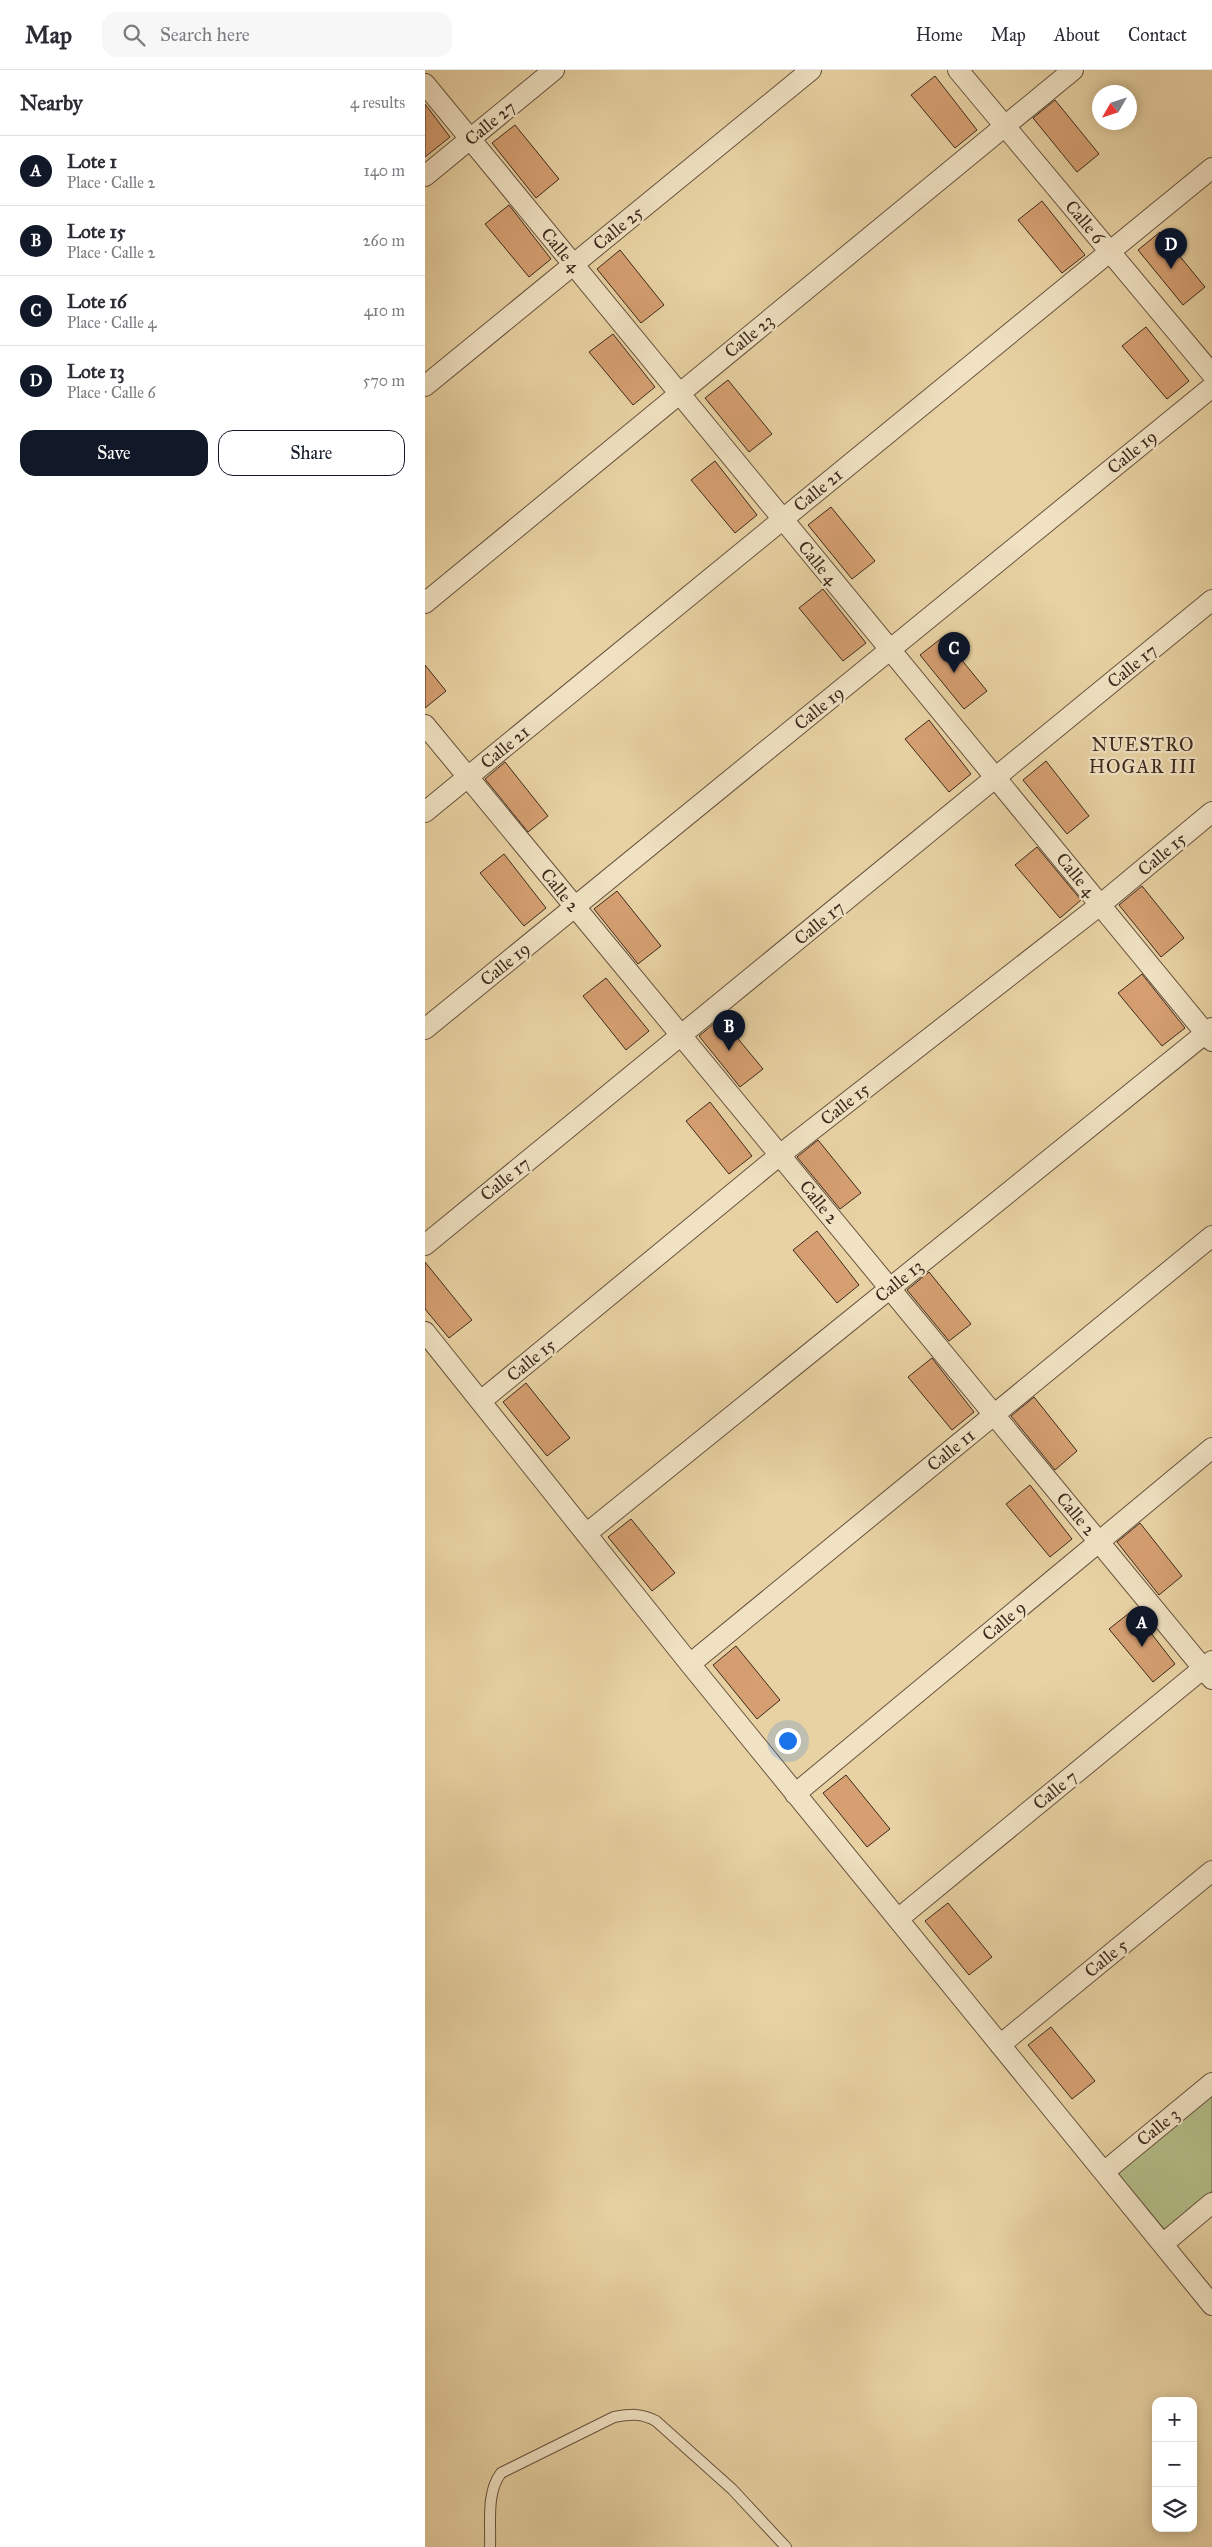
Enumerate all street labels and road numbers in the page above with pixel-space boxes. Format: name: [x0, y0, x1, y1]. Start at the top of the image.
street label: Calle 27: [460, 96, 520, 150]
street label: Calle 6: [1060, 196, 1110, 249]
street label: Calle 25: [589, 201, 648, 255]
street label: Calle 4: [536, 223, 586, 277]
street label: Calle 23: [720, 310, 778, 362]
street label: Calle 19: [1103, 425, 1161, 479]
street label: Calle 21: [789, 464, 847, 516]
street label: Calle 4: [793, 536, 843, 590]
street label: Calle 17: [1103, 639, 1161, 693]
street label: Calle 19: [790, 681, 848, 735]
street label: Calle 21: [476, 721, 534, 773]
street label: Calle 15: [1133, 827, 1191, 881]
street label: Calle 4: [1051, 848, 1101, 902]
street label: Calle 2: [536, 864, 584, 916]
street label: Calle 17: [790, 896, 848, 950]
street label: Calle 19: [476, 937, 534, 991]
street label: Calle 15: [816, 1078, 874, 1130]
street label: Calle 17: [476, 1152, 534, 1206]
street label: Calle 2: [795, 1176, 843, 1228]
street label: Calle 13: [871, 1255, 927, 1307]
street label: Calle 15: [502, 1333, 560, 1386]
street label: Calle 11: [923, 1424, 979, 1476]
street label: Calle 2: [1052, 1488, 1101, 1540]
street label: Calle 9: [978, 1596, 1030, 1646]
street label: Calle 7: [1028, 1766, 1082, 1814]
street label: Calle 5: [1080, 1934, 1133, 1982]
street label: Calle 3: [1132, 2103, 1184, 2151]

